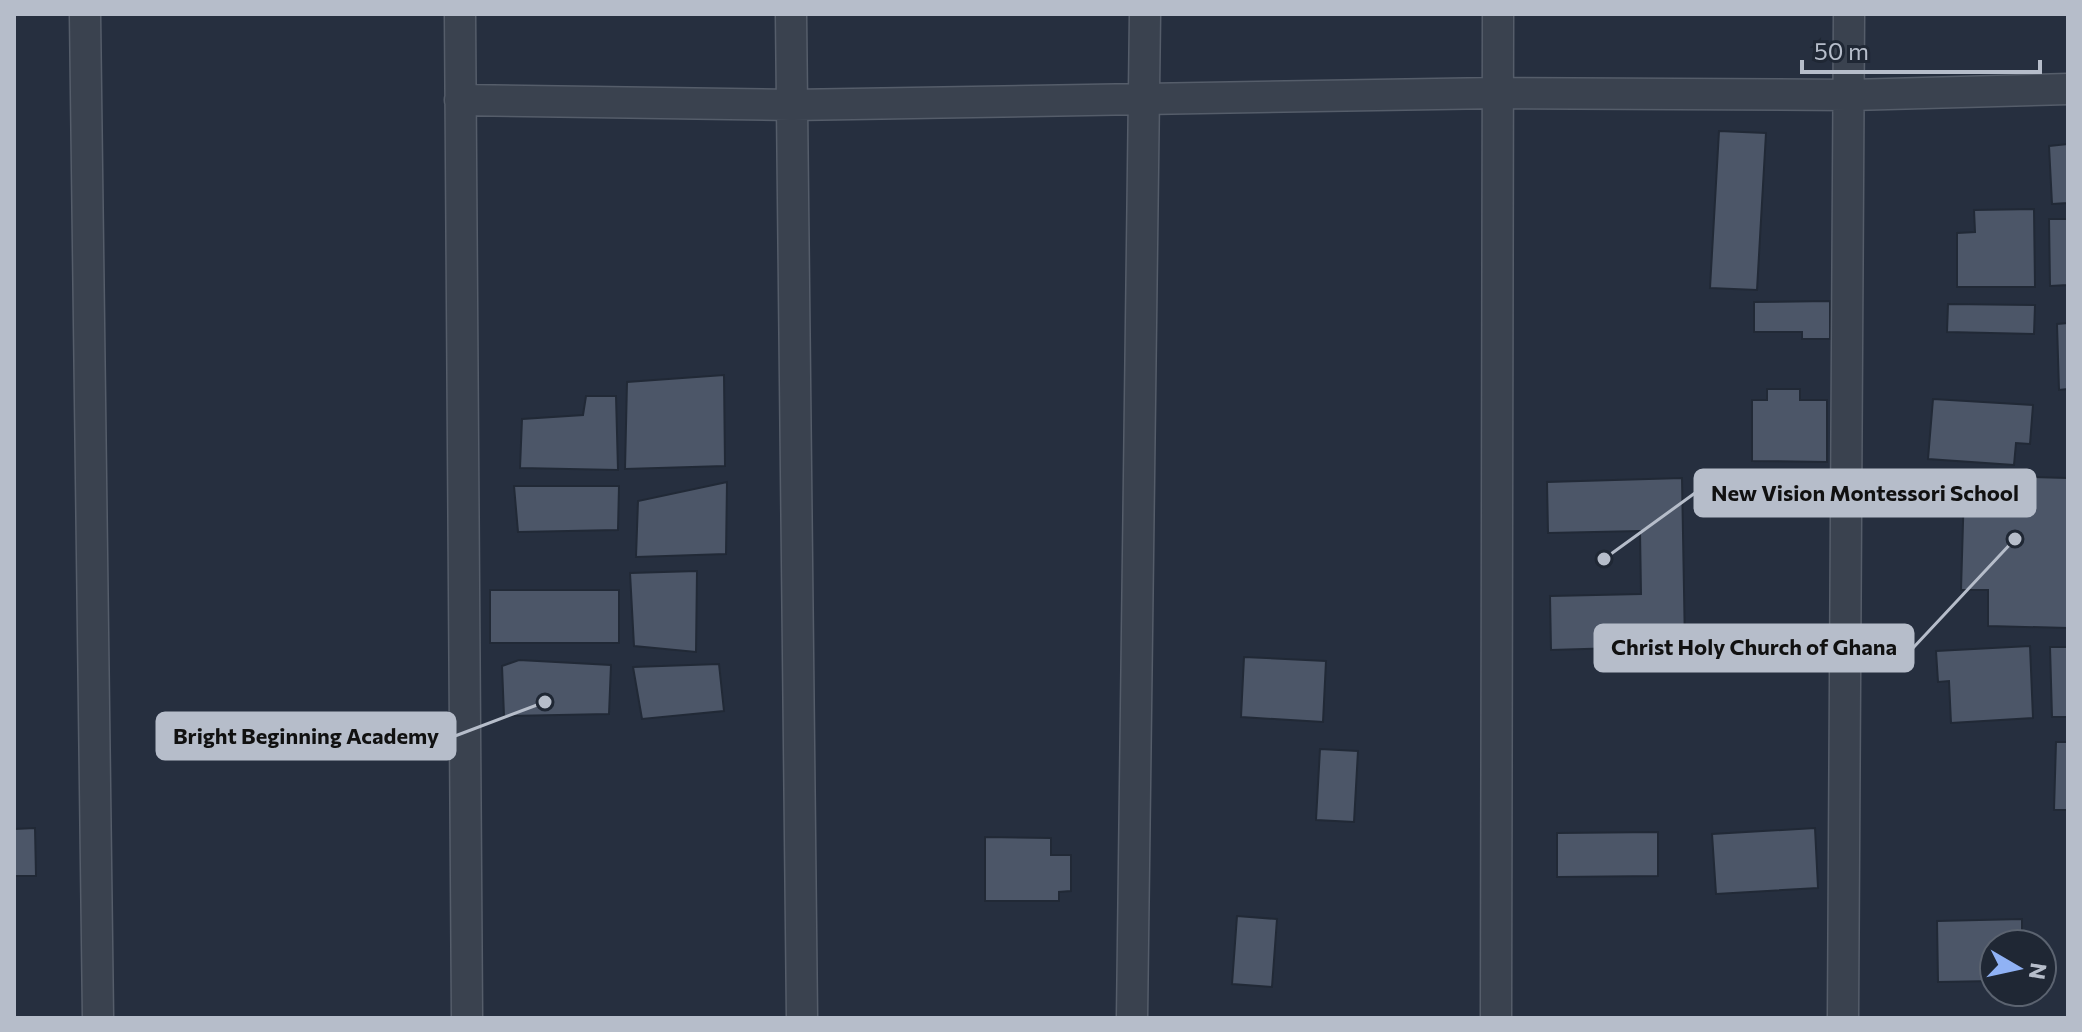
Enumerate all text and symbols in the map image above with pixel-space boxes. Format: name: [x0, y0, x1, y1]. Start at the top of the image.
scale bar: [1802, 24, 2040, 74]
text: 50 m: [1814, 36, 1869, 65]
callout: New Vision Montessori School: [1695, 470, 2035, 516]
text: New Vision Montessori School: [1711, 479, 2019, 506]
callout: Christ Holy Church of Ghana: [1595, 625, 1913, 671]
text: Christ Holy Church of Ghana: [1611, 633, 1897, 660]
callout: Bright Beginning Academy: [157, 713, 455, 759]
text: Bright Beginning Academy: [173, 722, 439, 749]
north arrow: [1978, 928, 2058, 1008]
text: N: [2024, 961, 2053, 981]

